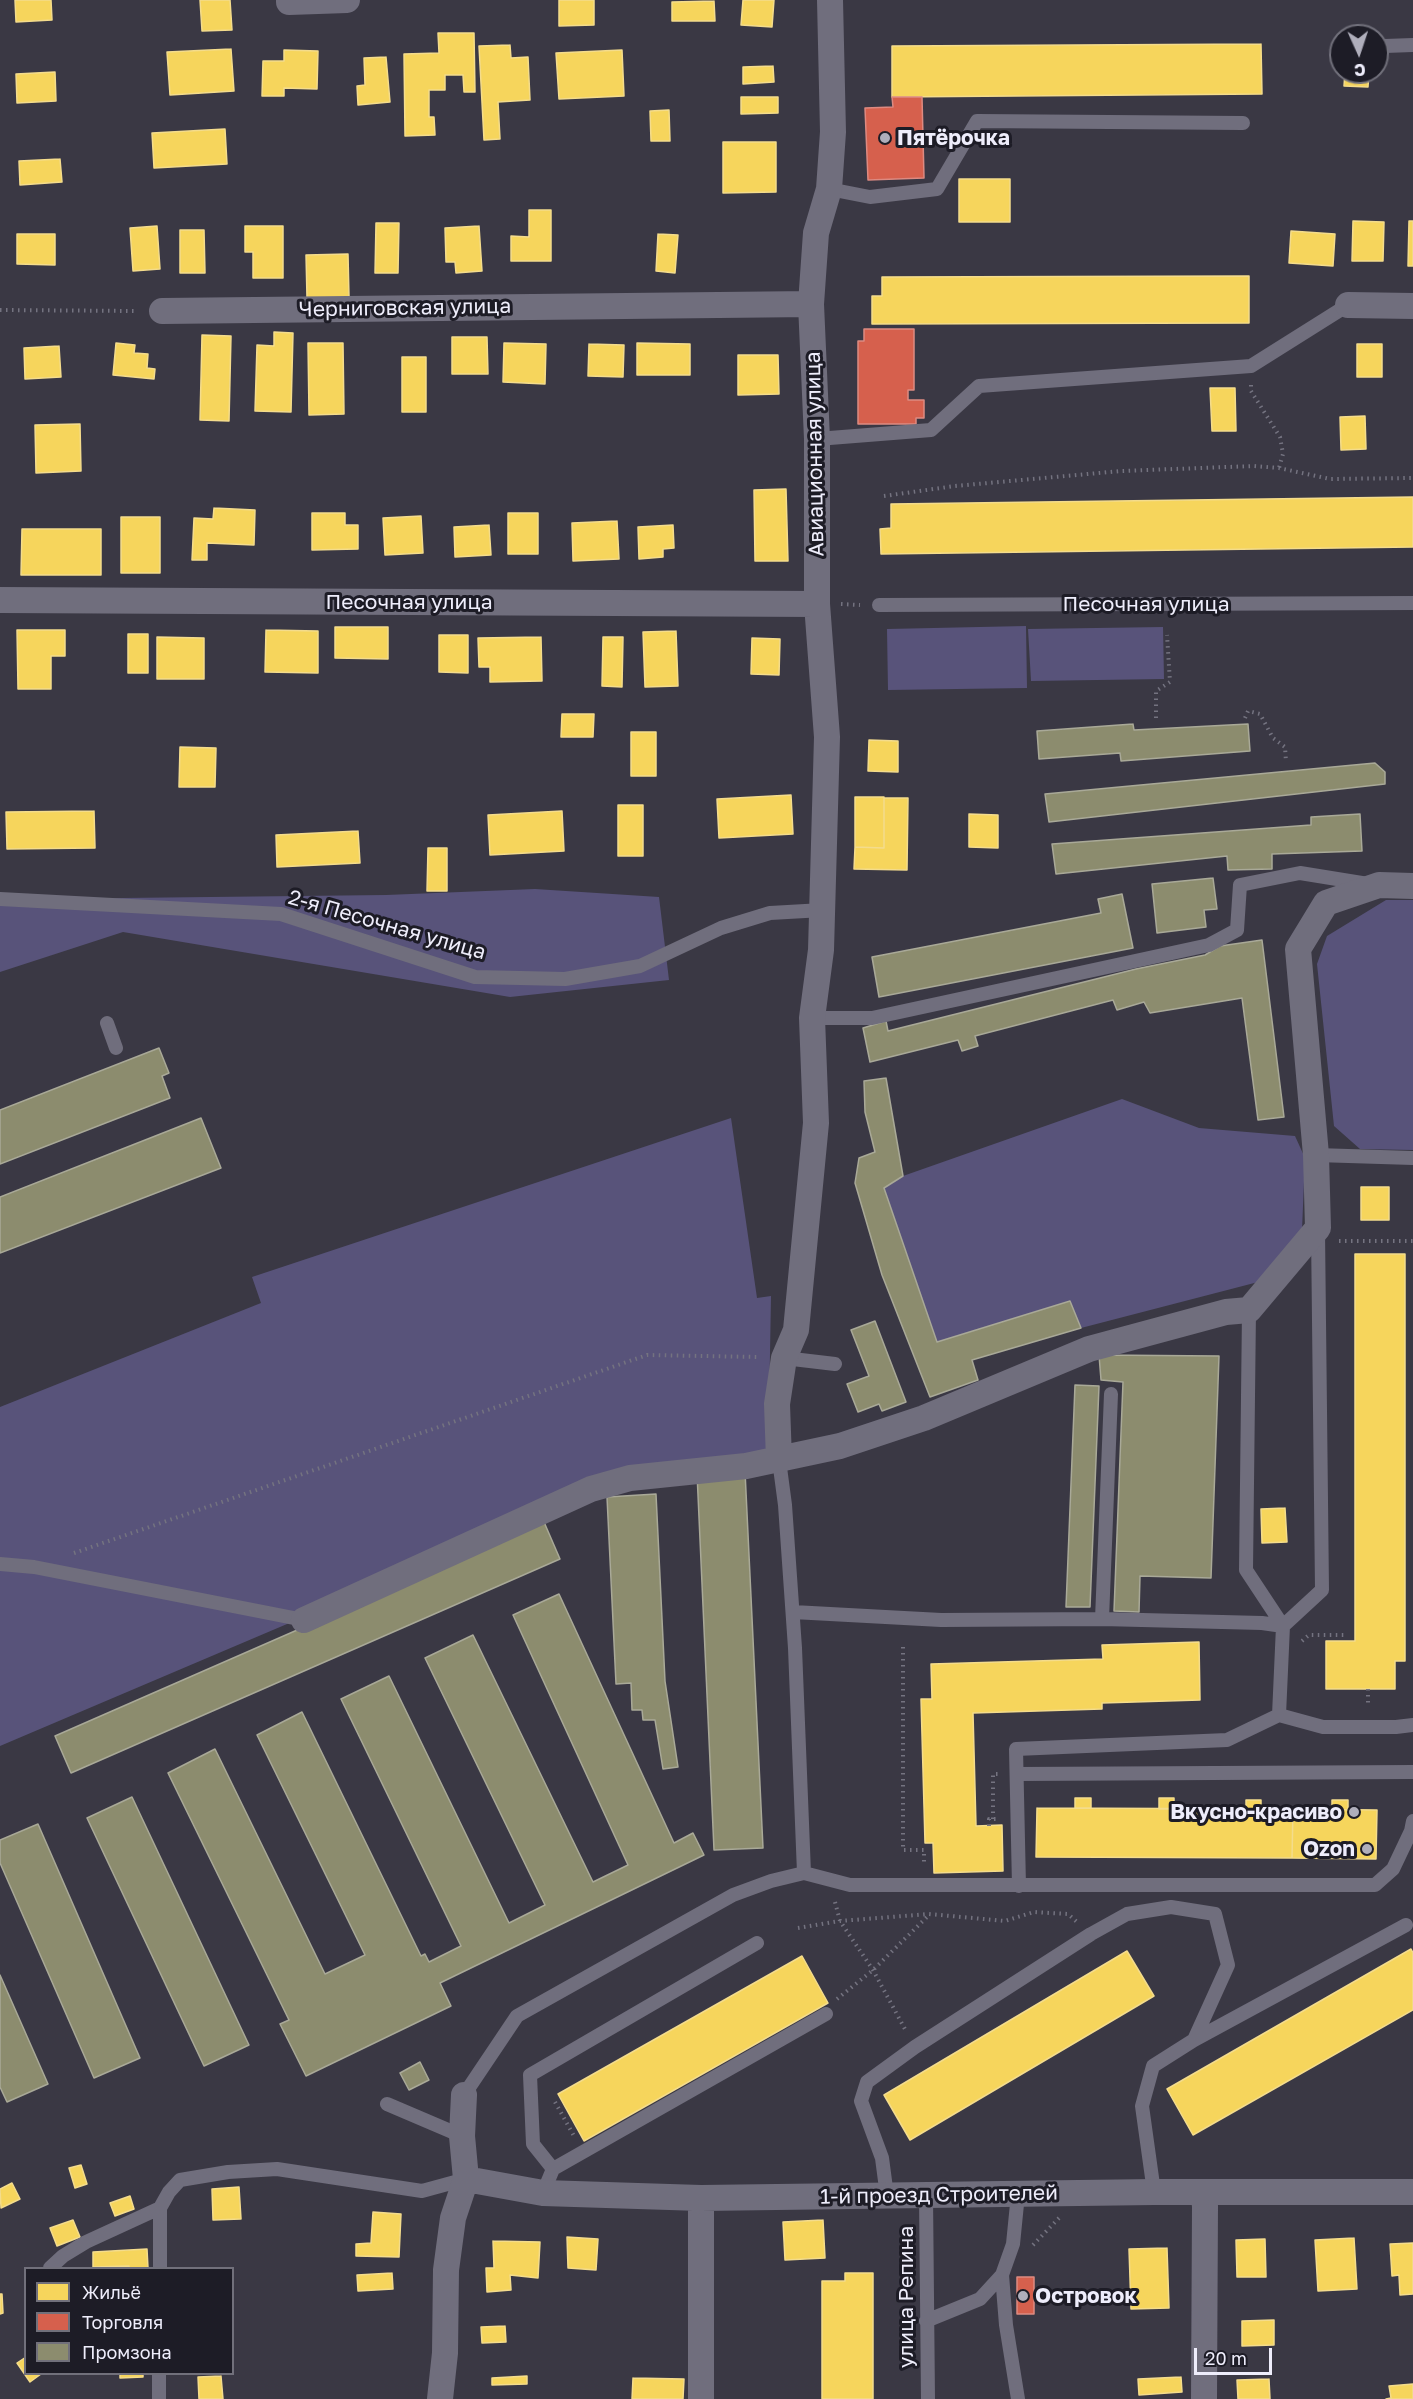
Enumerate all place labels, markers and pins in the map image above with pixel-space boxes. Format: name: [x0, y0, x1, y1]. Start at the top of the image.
place label: Пятёрочка: [897, 125, 1010, 151]
marker: Пятёрочка: [878, 131, 892, 145]
place label: Вкусно-красиво: [1170, 1799, 1342, 1825]
marker: Вкусно-красиво: [1347, 1805, 1361, 1819]
place label: Ozon: [1303, 1836, 1355, 1862]
marker: Ozon: [1360, 1842, 1374, 1856]
place label: Островок: [1035, 2283, 1137, 2309]
marker: Островок: [1016, 2289, 1030, 2303]

